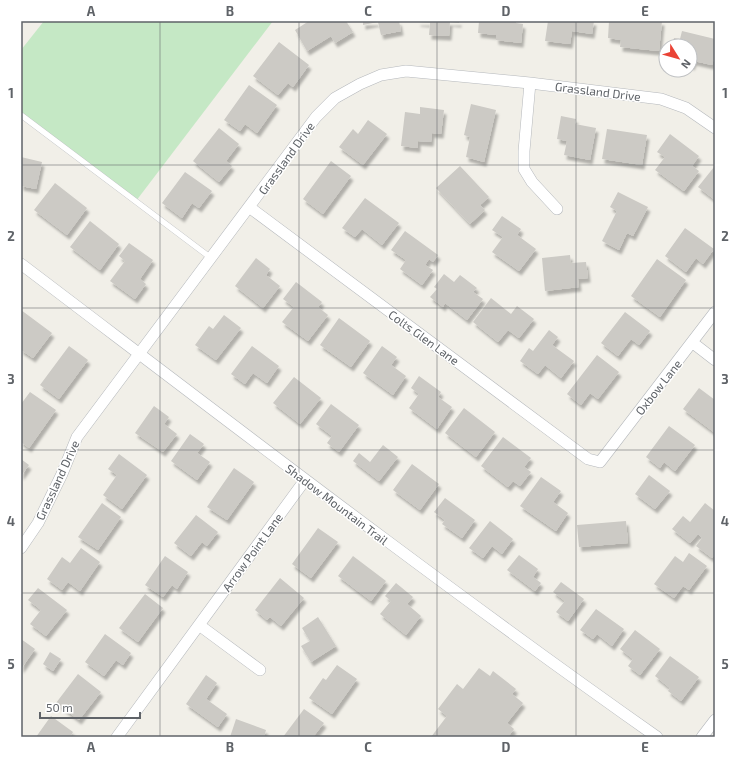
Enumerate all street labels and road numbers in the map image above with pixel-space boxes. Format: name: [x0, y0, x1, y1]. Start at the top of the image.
street label: Grassland Drive: [554, 79, 642, 103]
street label: Grassland Drive: [255, 119, 317, 197]
street label: Colts Glen Lane: [386, 307, 462, 367]
street label: Oxbow Lane: [632, 357, 684, 417]
street label: Grassland Drive: [32, 438, 82, 522]
street label: Shadow Mountain Trail: [283, 461, 391, 547]
street label: Arrow Point Lane: [219, 510, 285, 594]

